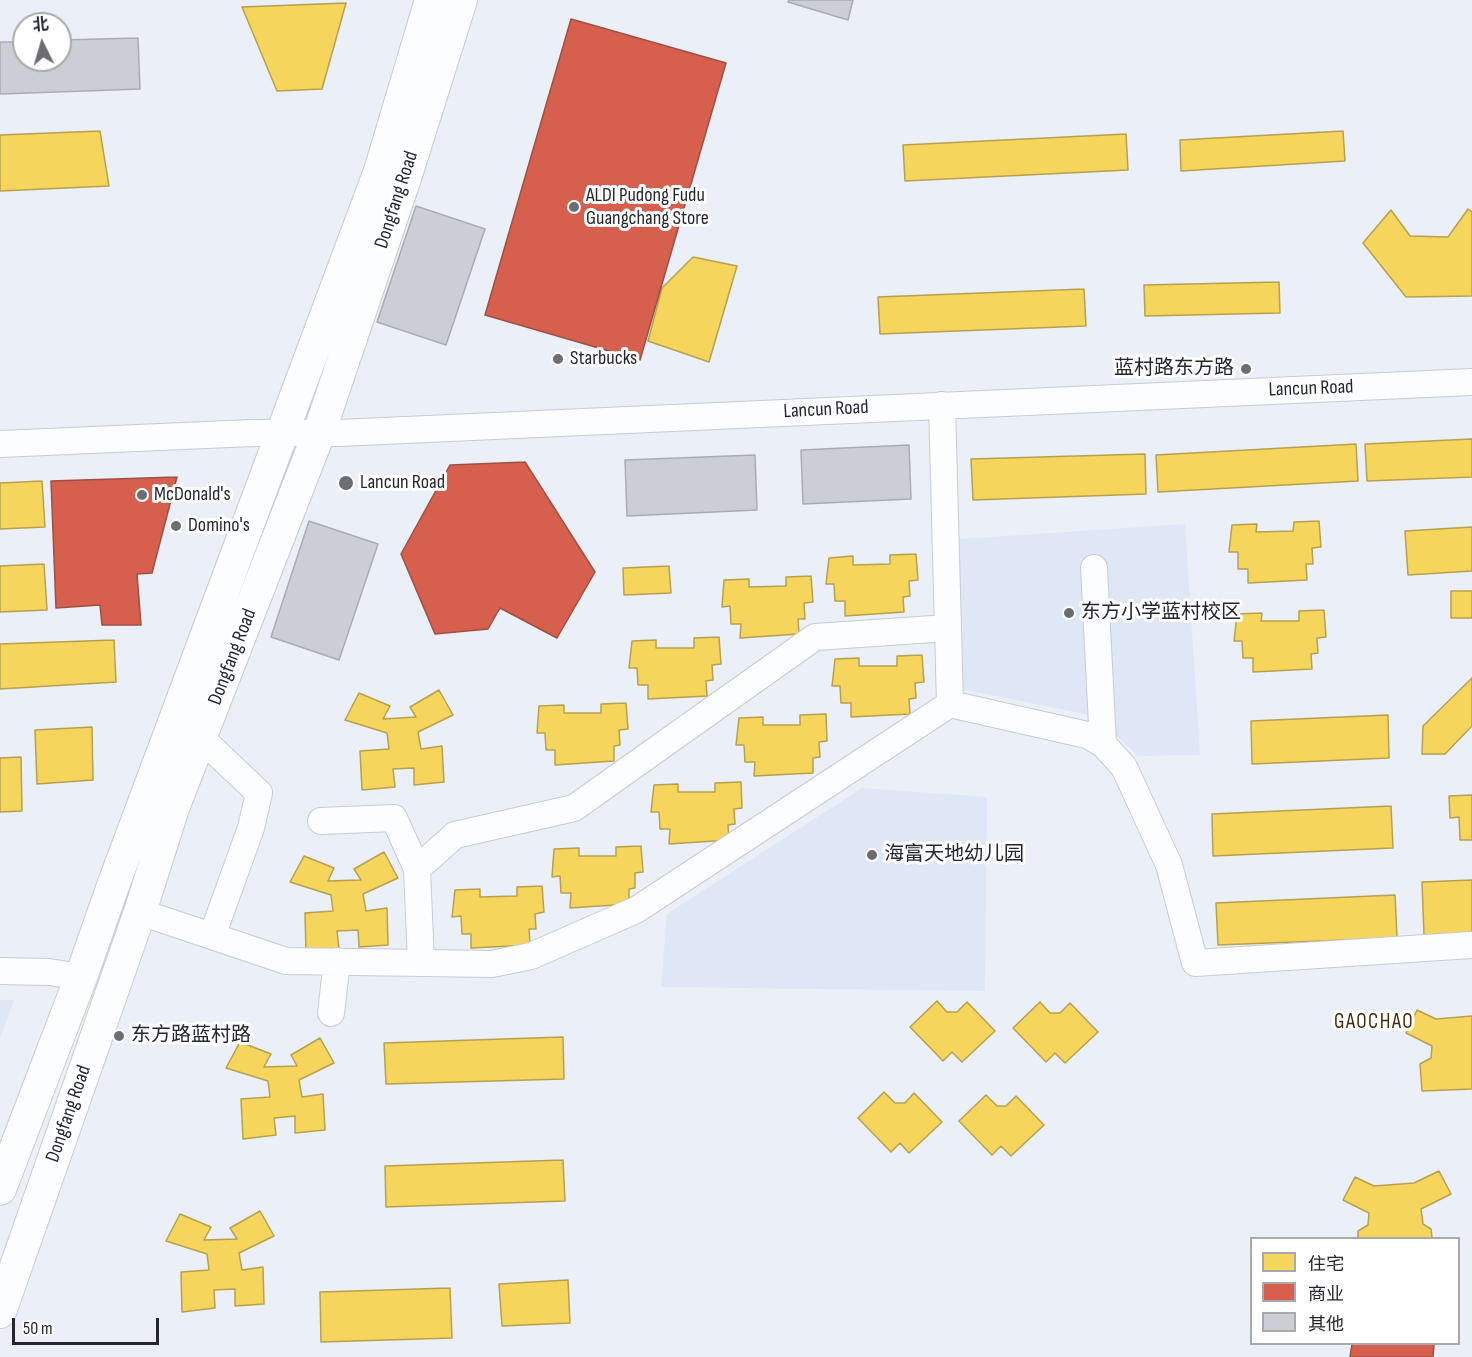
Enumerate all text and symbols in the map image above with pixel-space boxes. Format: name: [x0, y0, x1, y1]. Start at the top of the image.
north arrow: [12, 12, 72, 72]
text: 北: [32, 15, 49, 36]
street label: Dongfang Road: [370, 148, 424, 252]
place label: ALDI Pudong Fudu Guangchang Store: [586, 184, 709, 231]
marker: ALDI Pudong Fudu Guangchang Store: [567, 200, 581, 214]
place label: Starbucks: [570, 347, 637, 371]
marker: Starbucks: [551, 352, 565, 366]
place label: 蓝村路东方路: [1114, 357, 1234, 381]
marker: 蓝村路东方路: [1239, 362, 1253, 376]
street label: Lancun Road: [1268, 376, 1354, 402]
street label: Lancun Road: [783, 396, 869, 424]
place label: Lancun Road: [360, 471, 445, 495]
marker: Lancun Road: [337, 474, 355, 492]
place label: McDonald's: [154, 483, 231, 507]
marker: McDonald's: [135, 488, 149, 502]
place label: Domino's: [188, 514, 250, 538]
marker: Domino's: [169, 519, 183, 533]
place label: 东方小学蓝村校区: [1081, 601, 1241, 625]
street label: Dongfang Road: [204, 606, 262, 708]
marker: 东方小学蓝村校区: [1062, 606, 1076, 620]
place label: 海富天地幼儿园: [884, 843, 1024, 867]
marker: 海富天地幼儿园: [865, 848, 879, 862]
district label: GAOCHAO: [1334, 1010, 1414, 1036]
place label: 东方路蓝村路: [131, 1024, 251, 1048]
marker: 东方路蓝村路: [112, 1029, 126, 1043]
street label: Dongfang Road: [41, 1062, 97, 1166]
legend: [1250, 1237, 1460, 1345]
text: 住宅: [1308, 1254, 1344, 1275]
text: 商业: [1308, 1284, 1344, 1305]
scale bar: [15, 1306, 162, 1344]
text: 其他: [1308, 1314, 1344, 1335]
text: 50 m: [23, 1318, 53, 1339]

